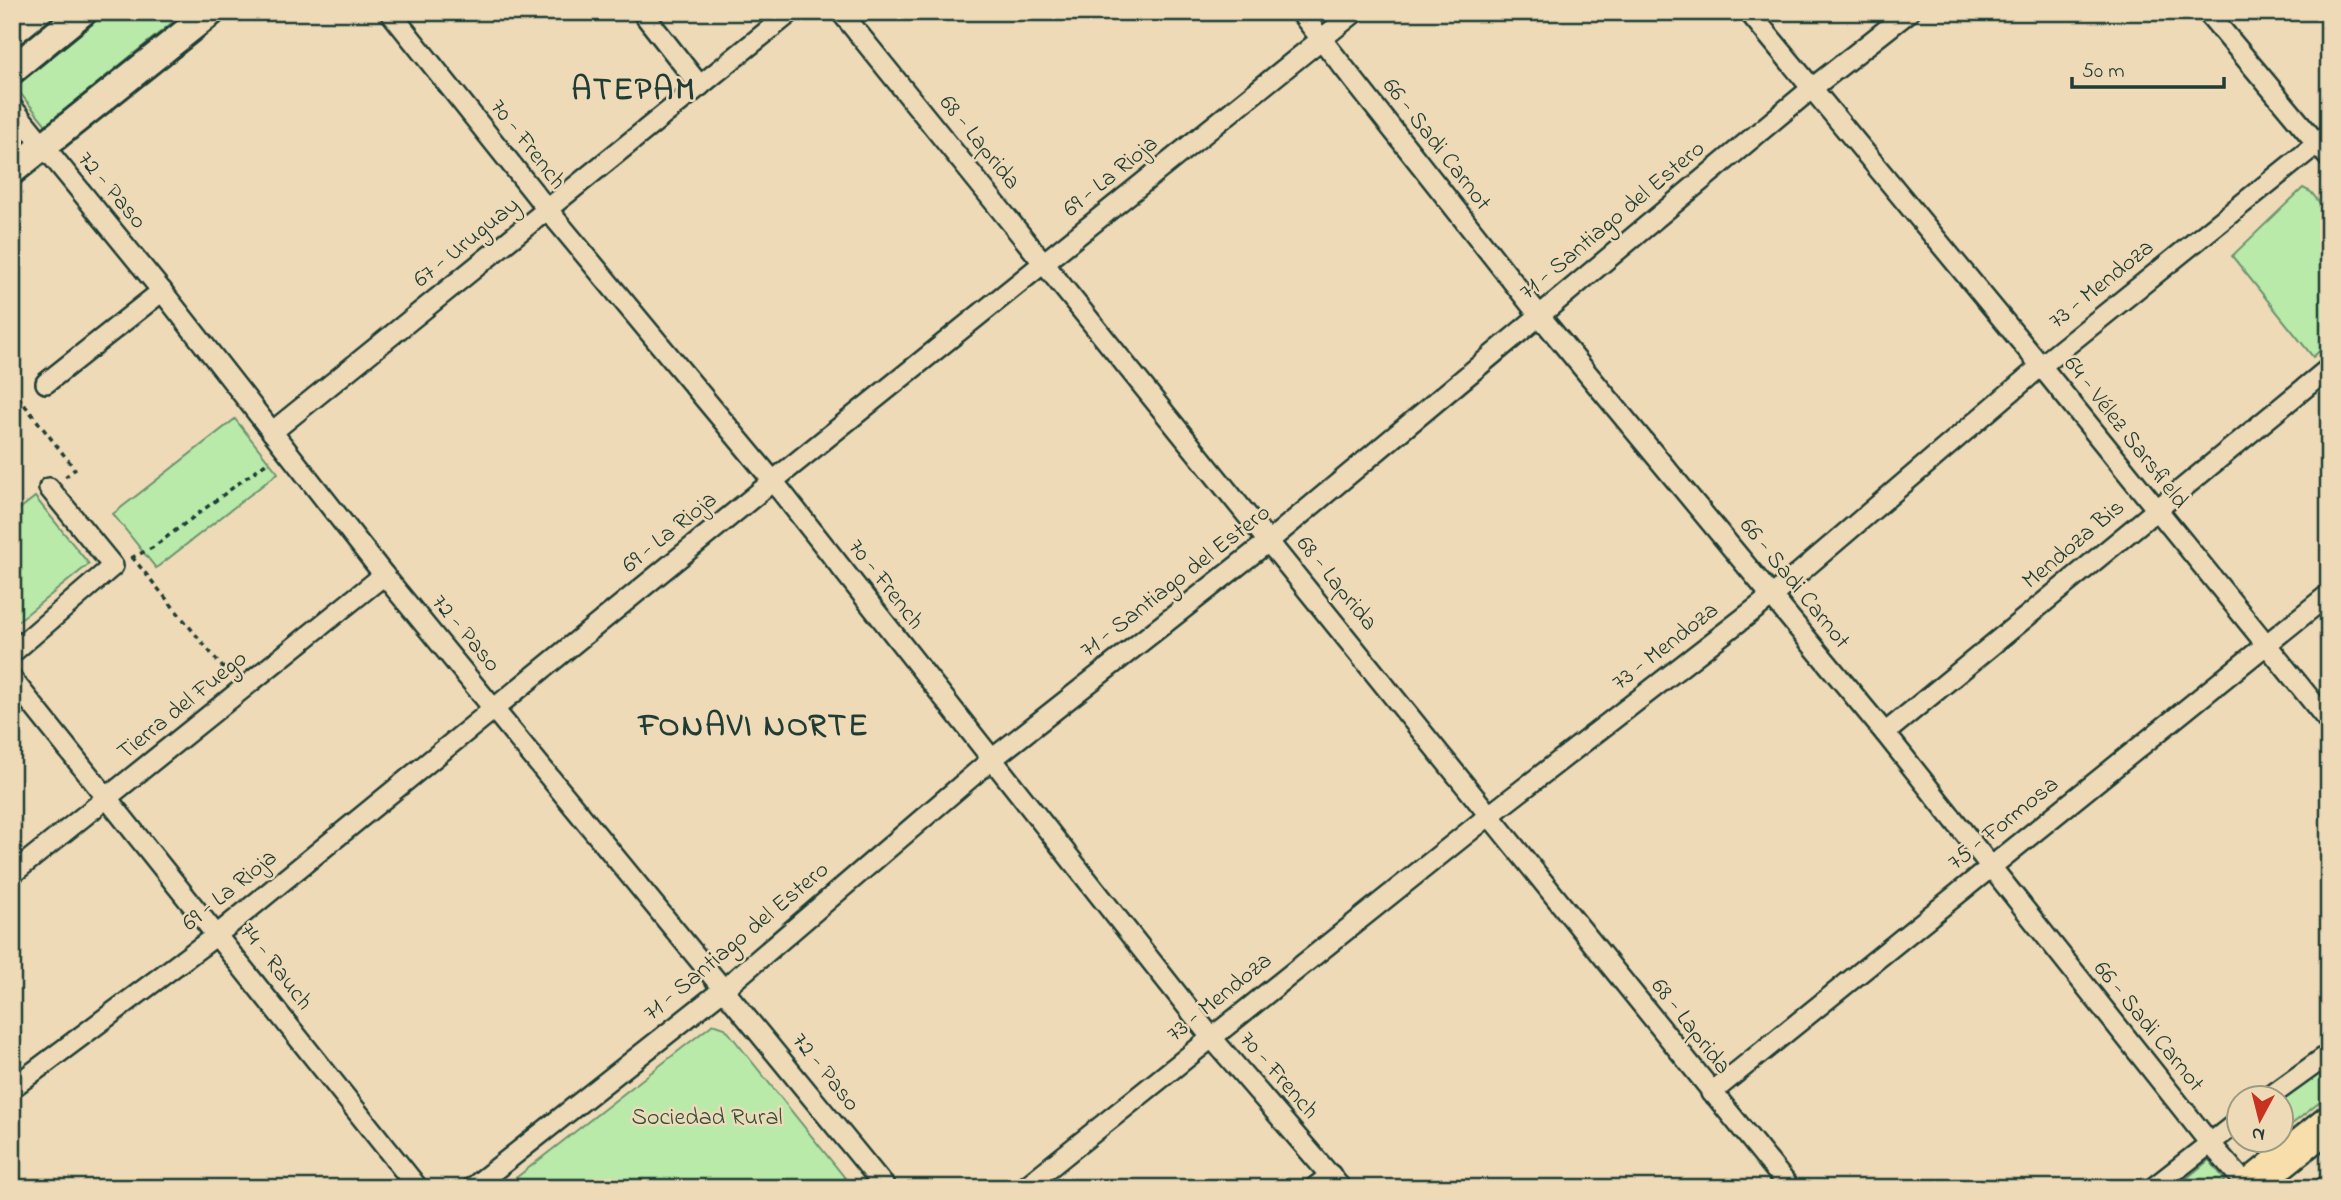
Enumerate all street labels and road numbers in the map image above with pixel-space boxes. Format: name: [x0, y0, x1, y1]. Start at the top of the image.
street label: 66 - Sadi Carnot: [1373, 71, 1499, 219]
street label: 68 - Laprida: [930, 88, 1028, 198]
street label: 70 - French: [480, 92, 574, 198]
street label: 69 - La Rioja: [1056, 128, 1166, 226]
street label: 71 - Santiago del Estero: [1512, 133, 1714, 309]
street label: 72 - Paso: [68, 144, 154, 238]
street label: 67 - Uruguay: [406, 189, 529, 298]
street label: 73 - Mendoza: [2042, 231, 2162, 339]
street label: 64 - Vélez Sarsfield: [2054, 349, 2196, 517]
street label: 69 - La Rioja: [615, 484, 725, 582]
street label: Mendoza Bis: [2015, 491, 2133, 599]
street label: 71 - Santiago del Estero: [1073, 496, 1279, 668]
street label: 66 - Sadi Carnot: [1730, 511, 1858, 657]
street label: 68 - Laprida: [1287, 529, 1385, 639]
street label: 70 - French: [838, 532, 932, 638]
street label: 72 - Paso: [422, 587, 508, 681]
street label: 73 - Mendoza: [1605, 594, 1727, 700]
street label: Tierra del Fuego: [110, 643, 256, 769]
street label: 75 - Formosa: [1941, 768, 2067, 880]
street label: 69 - La Rioja: [175, 842, 285, 940]
street label: 71 - Santiago del Estero: [636, 854, 838, 1030]
street label: 74 - Rauch: [230, 916, 320, 1018]
street label: 73 - Mendoza: [1160, 944, 1280, 1052]
street label: 66 - Sadi Carnot: [2084, 954, 2212, 1100]
street label: 68 - Laprida: [1641, 971, 1739, 1083]
street label: 70 - French: [1230, 1024, 1326, 1128]
street label: 72 - Paso: [782, 1026, 868, 1120]

